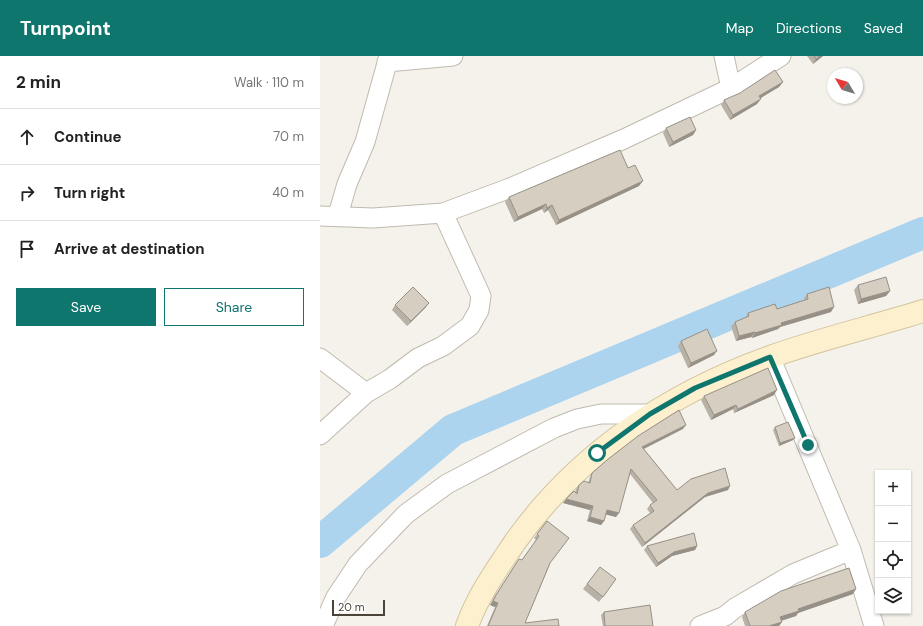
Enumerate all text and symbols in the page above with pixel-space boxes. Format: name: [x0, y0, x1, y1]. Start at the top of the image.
text: Turnpoint: [20, 16, 111, 41]
text: Map: [726, 19, 754, 37]
text: Directions: [776, 19, 842, 37]
text: Saved: [864, 19, 903, 37]
north arrow: [827, 68, 863, 104]
text: 2 min: [16, 71, 61, 93]
text: Walk · 110 m: [234, 74, 304, 91]
icon: ahead: [16, 126, 38, 148]
text: Continue: [54, 127, 122, 147]
text: 70 m: [273, 128, 304, 145]
icon: right: [16, 182, 38, 204]
text: Turn right: [54, 183, 125, 203]
text: 40 m: [272, 184, 304, 201]
icon: arrive: [16, 238, 38, 260]
text: Arrive at destination: [54, 239, 205, 259]
button: Save: [16, 288, 156, 326]
button: Share: [164, 288, 304, 326]
route end: [799, 436, 817, 454]
route start: [588, 444, 606, 462]
map controls: [875, 470, 911, 614]
button: +: [875, 470, 911, 506]
button: −: [875, 506, 911, 542]
button: locate: [875, 542, 911, 578]
button: layers: [875, 578, 911, 614]
scale bar: [332, 598, 385, 617]
text: 20 m: [338, 600, 364, 614]

